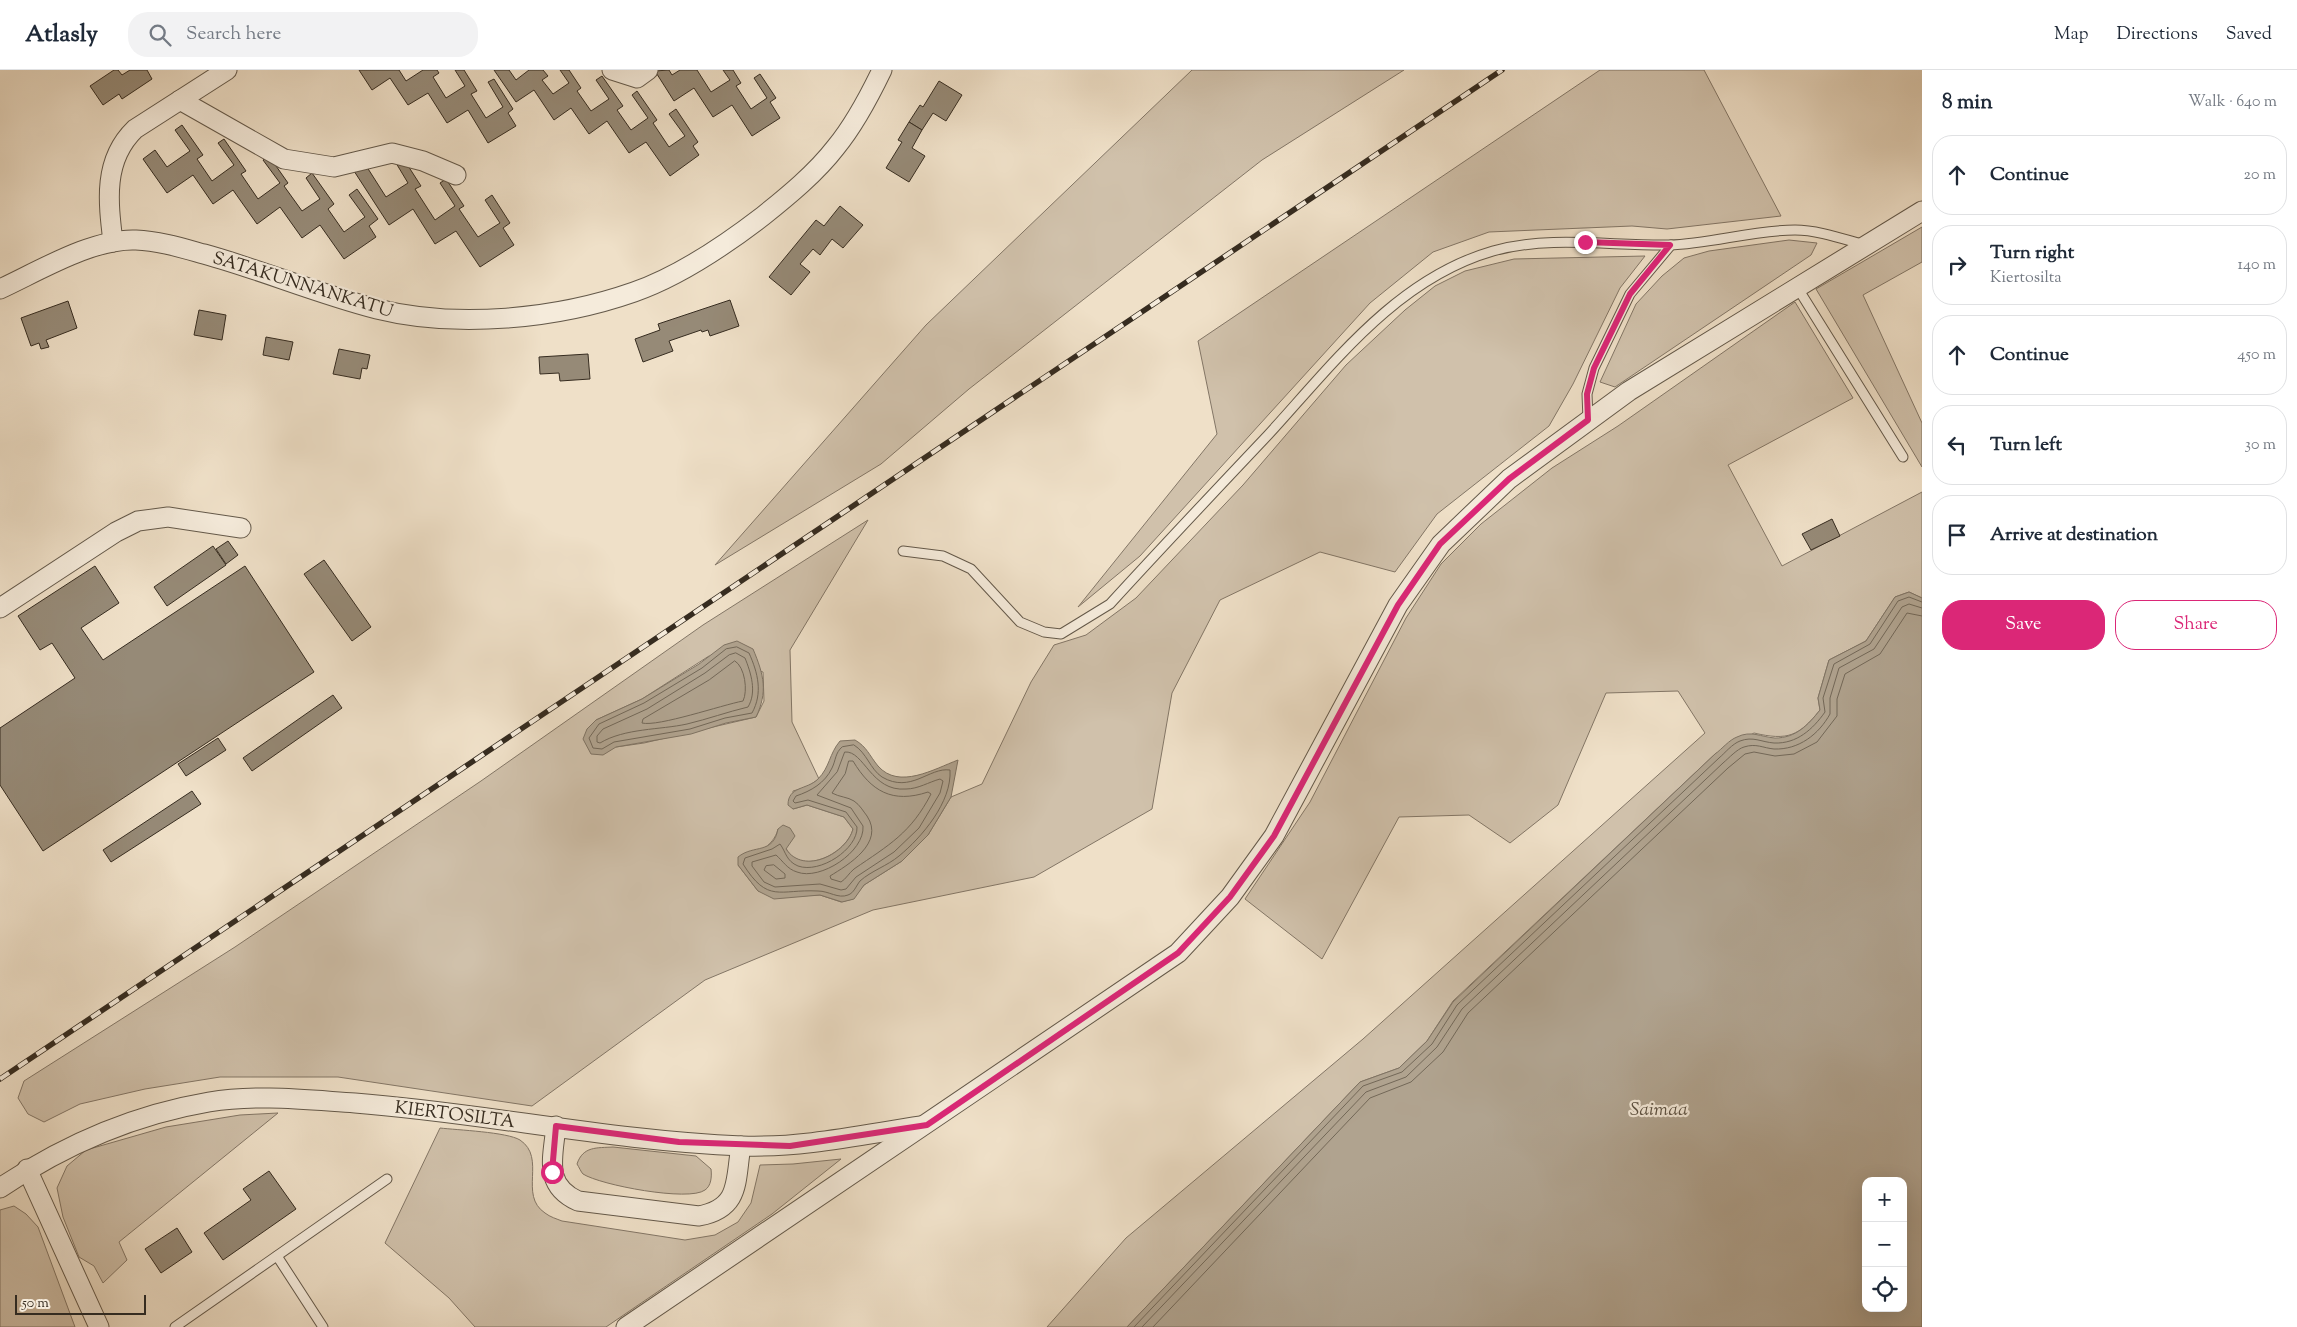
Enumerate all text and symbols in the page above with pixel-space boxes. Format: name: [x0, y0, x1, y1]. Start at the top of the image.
search box: [128, 12, 478, 57]
text: Atlasly: [25, 18, 98, 52]
icon: search: [146, 21, 174, 49]
text: Search here: [186, 21, 281, 48]
text: Map: [2054, 22, 2089, 48]
text: Directions: [2117, 22, 2198, 48]
text: Saved: [2226, 22, 2272, 48]
text: 8 min: [1942, 88, 1993, 118]
text: Walk · 640 m: [2188, 91, 2277, 114]
icon: ahead: [1943, 161, 1971, 189]
text: Continue: [1990, 162, 2069, 189]
text: 20 m: [2243, 164, 2276, 187]
route end: [1574, 231, 1597, 254]
text: Turn right: [1990, 240, 2074, 267]
street label: SATAKUNNANKATU: [209, 246, 396, 326]
icon: right: [1943, 251, 1971, 279]
text: 140 m: [2238, 254, 2276, 277]
text: Kiertosilta: [1990, 267, 2062, 290]
icon: ahead: [1943, 341, 1971, 369]
text: Continue: [1990, 342, 2069, 369]
text: 450 m: [2237, 344, 2276, 367]
icon: left: [1943, 431, 1971, 459]
text: Turn left: [1990, 432, 2062, 459]
text: 30 m: [2245, 434, 2276, 457]
icon: arrive: [1943, 521, 1971, 549]
text: Arrive at destination: [1990, 522, 2158, 549]
button: Save: [1942, 600, 2105, 650]
button: Share: [2115, 600, 2277, 650]
street label: KIERTOSILTA: [393, 1096, 517, 1136]
water label: Saimaa: [1630, 1097, 1688, 1124]
route start: [541, 1161, 564, 1184]
map controls: [1862, 1177, 1907, 1312]
button: +: [1862, 1177, 1907, 1222]
button: −: [1862, 1222, 1907, 1267]
button: locate: [1862, 1267, 1907, 1312]
scale bar: [15, 1292, 146, 1315]
text: 50 m: [22, 1294, 49, 1314]

